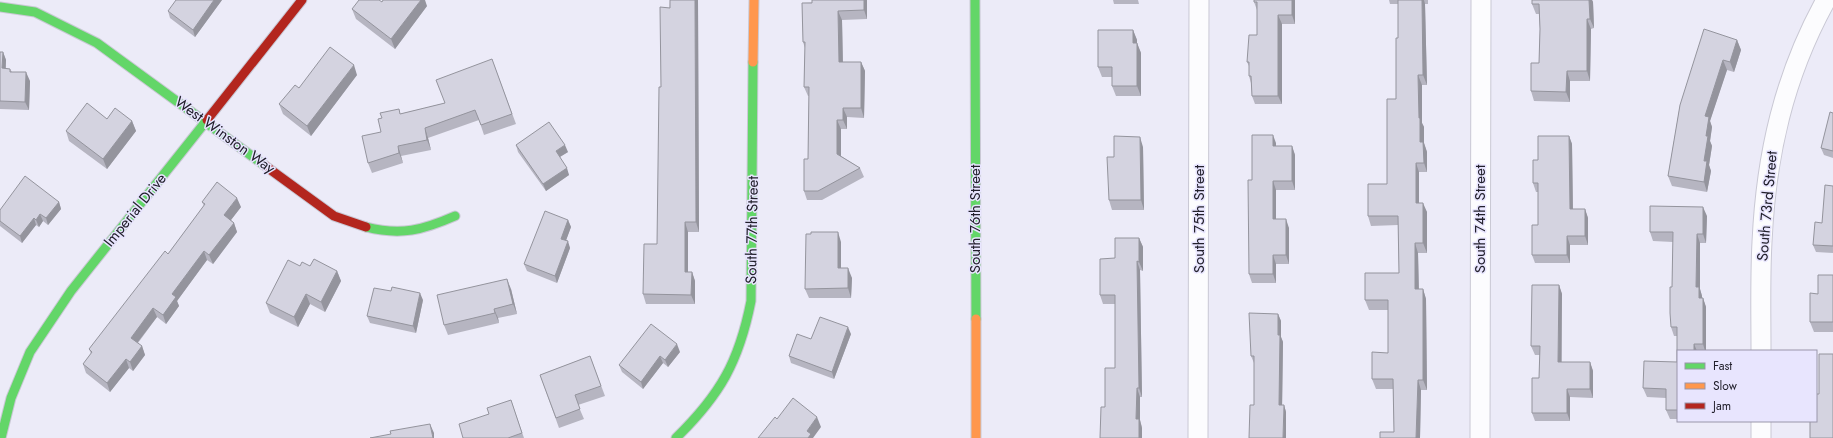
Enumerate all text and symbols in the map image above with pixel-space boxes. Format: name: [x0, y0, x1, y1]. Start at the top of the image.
street label: West Winston Way: [170, 91, 280, 179]
street label: South 73rd Street: [1751, 150, 1783, 262]
street label: South 76th Street: [964, 164, 986, 273]
street label: South 75th Street: [1188, 164, 1210, 273]
street label: South 74th Street: [1469, 164, 1491, 273]
street label: Imperial Drive: [98, 168, 172, 252]
street label: South 77th Street: [740, 176, 764, 284]
legend: [1677, 350, 1817, 422]
text: Fast: [1713, 357, 1732, 375]
text: Slow: [1713, 377, 1738, 395]
text: Jam: [1711, 397, 1731, 415]

